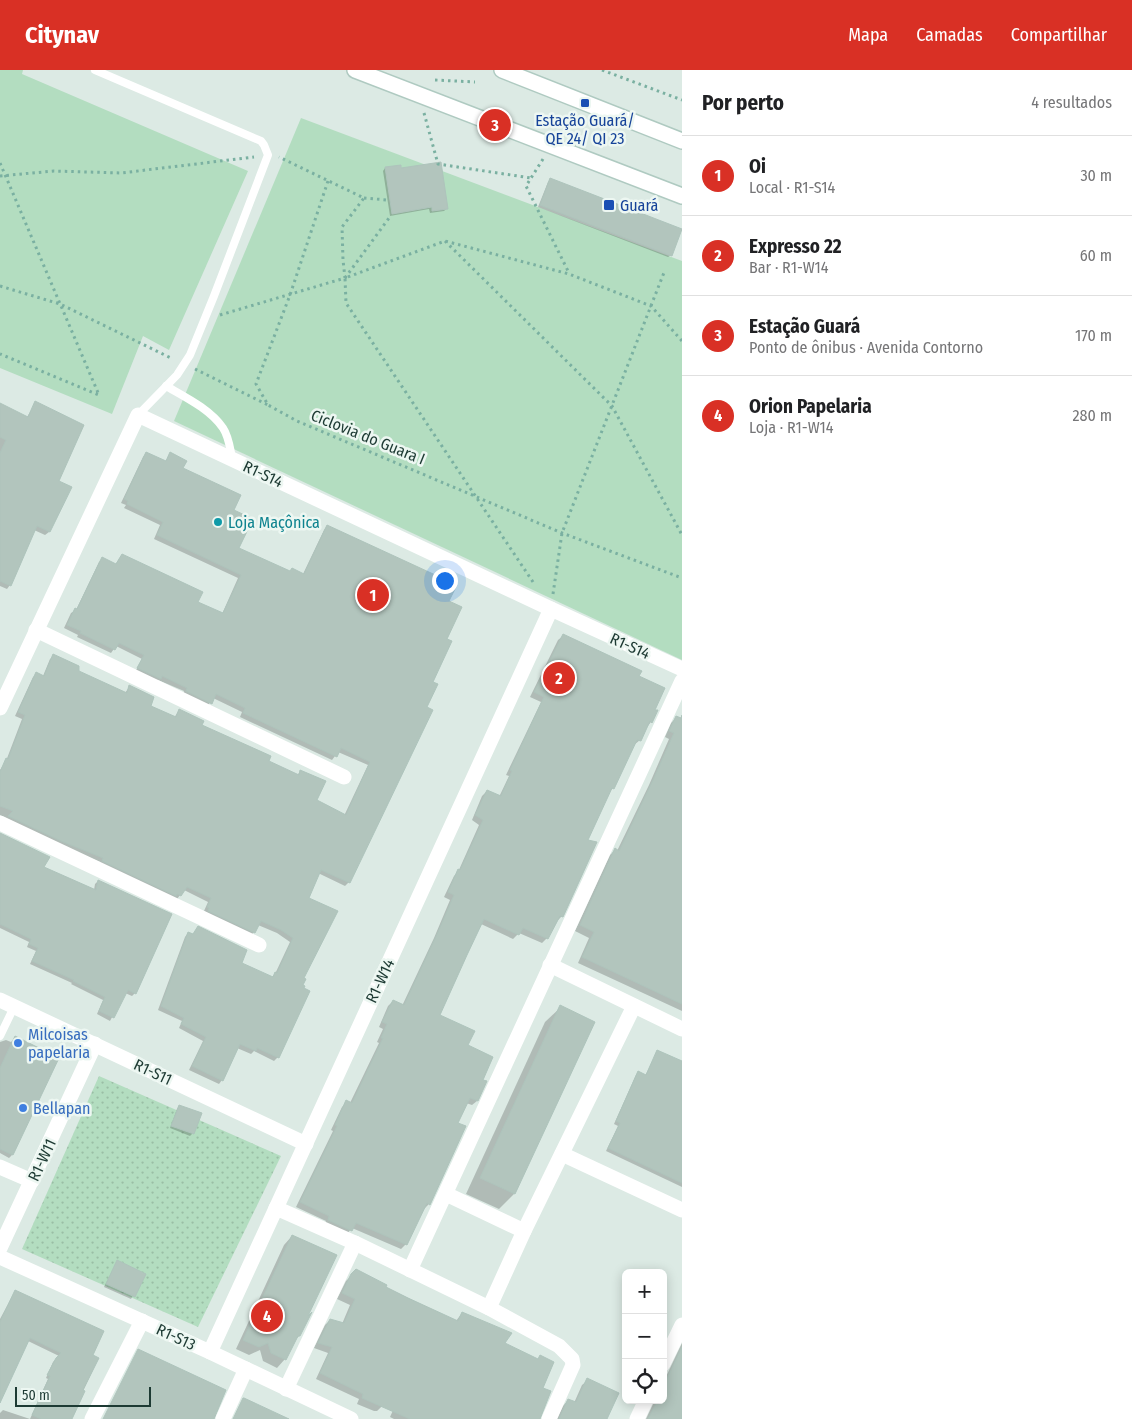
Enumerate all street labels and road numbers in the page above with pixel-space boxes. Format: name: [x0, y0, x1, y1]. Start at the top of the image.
street label: Ciclovia do Guara I: [308, 405, 428, 469]
street label: R1-S14: [240, 457, 286, 491]
street label: R1-S14: [607, 629, 653, 663]
street label: R1-W14: [362, 956, 399, 1006]
street label: R1-S11: [131, 1055, 175, 1089]
street label: R1-W11: [24, 1136, 60, 1184]
street label: R1-S13: [153, 1320, 199, 1354]

